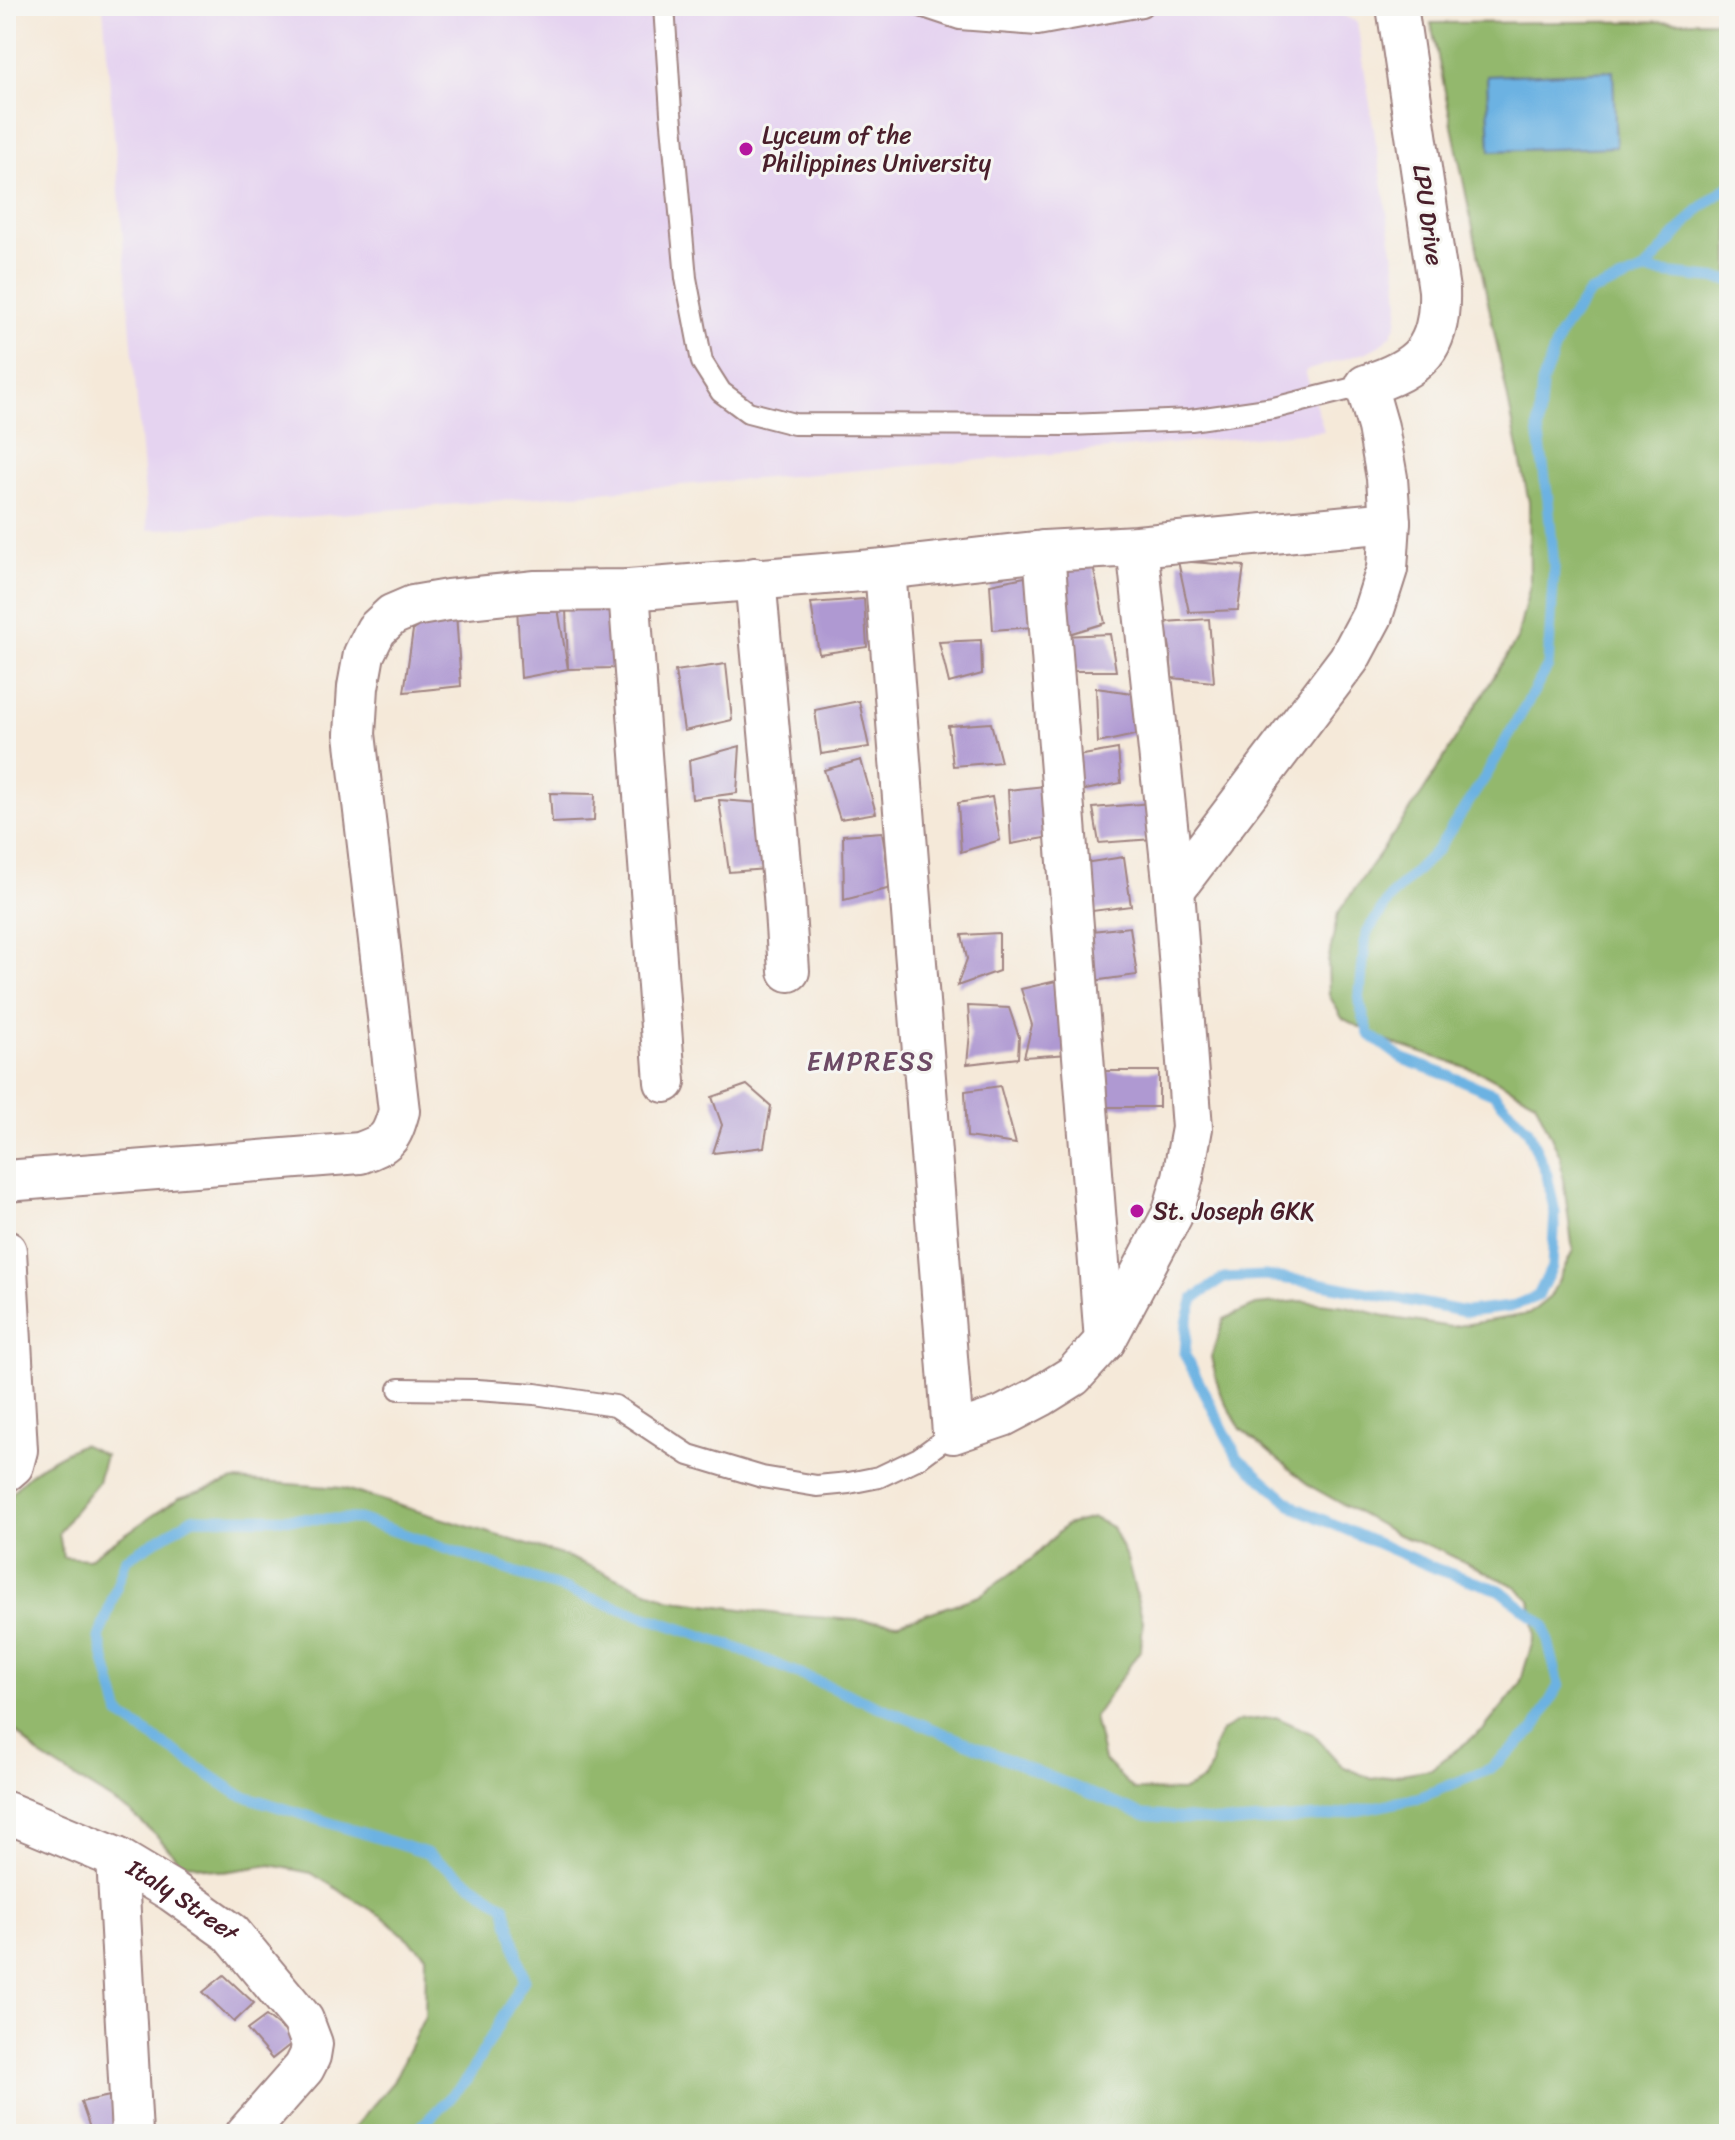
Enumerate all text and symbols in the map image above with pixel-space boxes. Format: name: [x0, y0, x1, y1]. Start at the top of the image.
place label: Lyceum of the Philippines University: [762, 114, 992, 184]
marker: Lyceum of the Philippines University: [737, 140, 755, 158]
street label: LPU Drive: [1400, 162, 1456, 268]
district label: EMPRESS: [807, 1038, 935, 1084]
place label: St. Joseph GKK: [1153, 1190, 1315, 1232]
marker: St. Joseph GKK: [1128, 1202, 1146, 1220]
street label: Italy Street: [118, 1847, 251, 1951]

